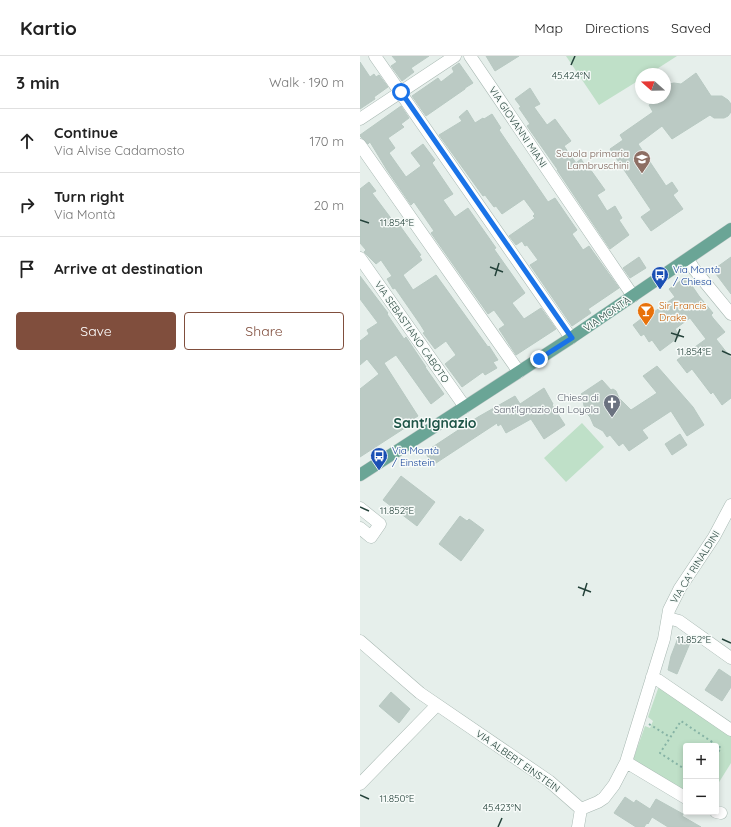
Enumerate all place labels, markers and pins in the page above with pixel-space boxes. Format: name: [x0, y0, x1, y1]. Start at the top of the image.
place label: Scuola primaria Lambruschini: [556, 147, 629, 172]
school or university icon: Scuola primaria Lambruschini: [632, 149, 652, 174]
place label: Via Montà / Chiesa: [673, 263, 720, 288]
bus stop icon: Via Montà / Chiesa: [650, 265, 670, 290]
place label: Sir Francis Drake: [659, 299, 707, 324]
bar icon: Sir Francis Drake: [636, 301, 656, 326]
place label: Chiesa di Sant'Ignazio da Loyola: [494, 391, 599, 416]
church icon: Chiesa di Sant'Ignazio da Loyola: [602, 393, 622, 418]
place label: Via Montà / Einstein: [392, 444, 439, 469]
bus stop icon: Via Montà / Einstein: [369, 446, 389, 471]

